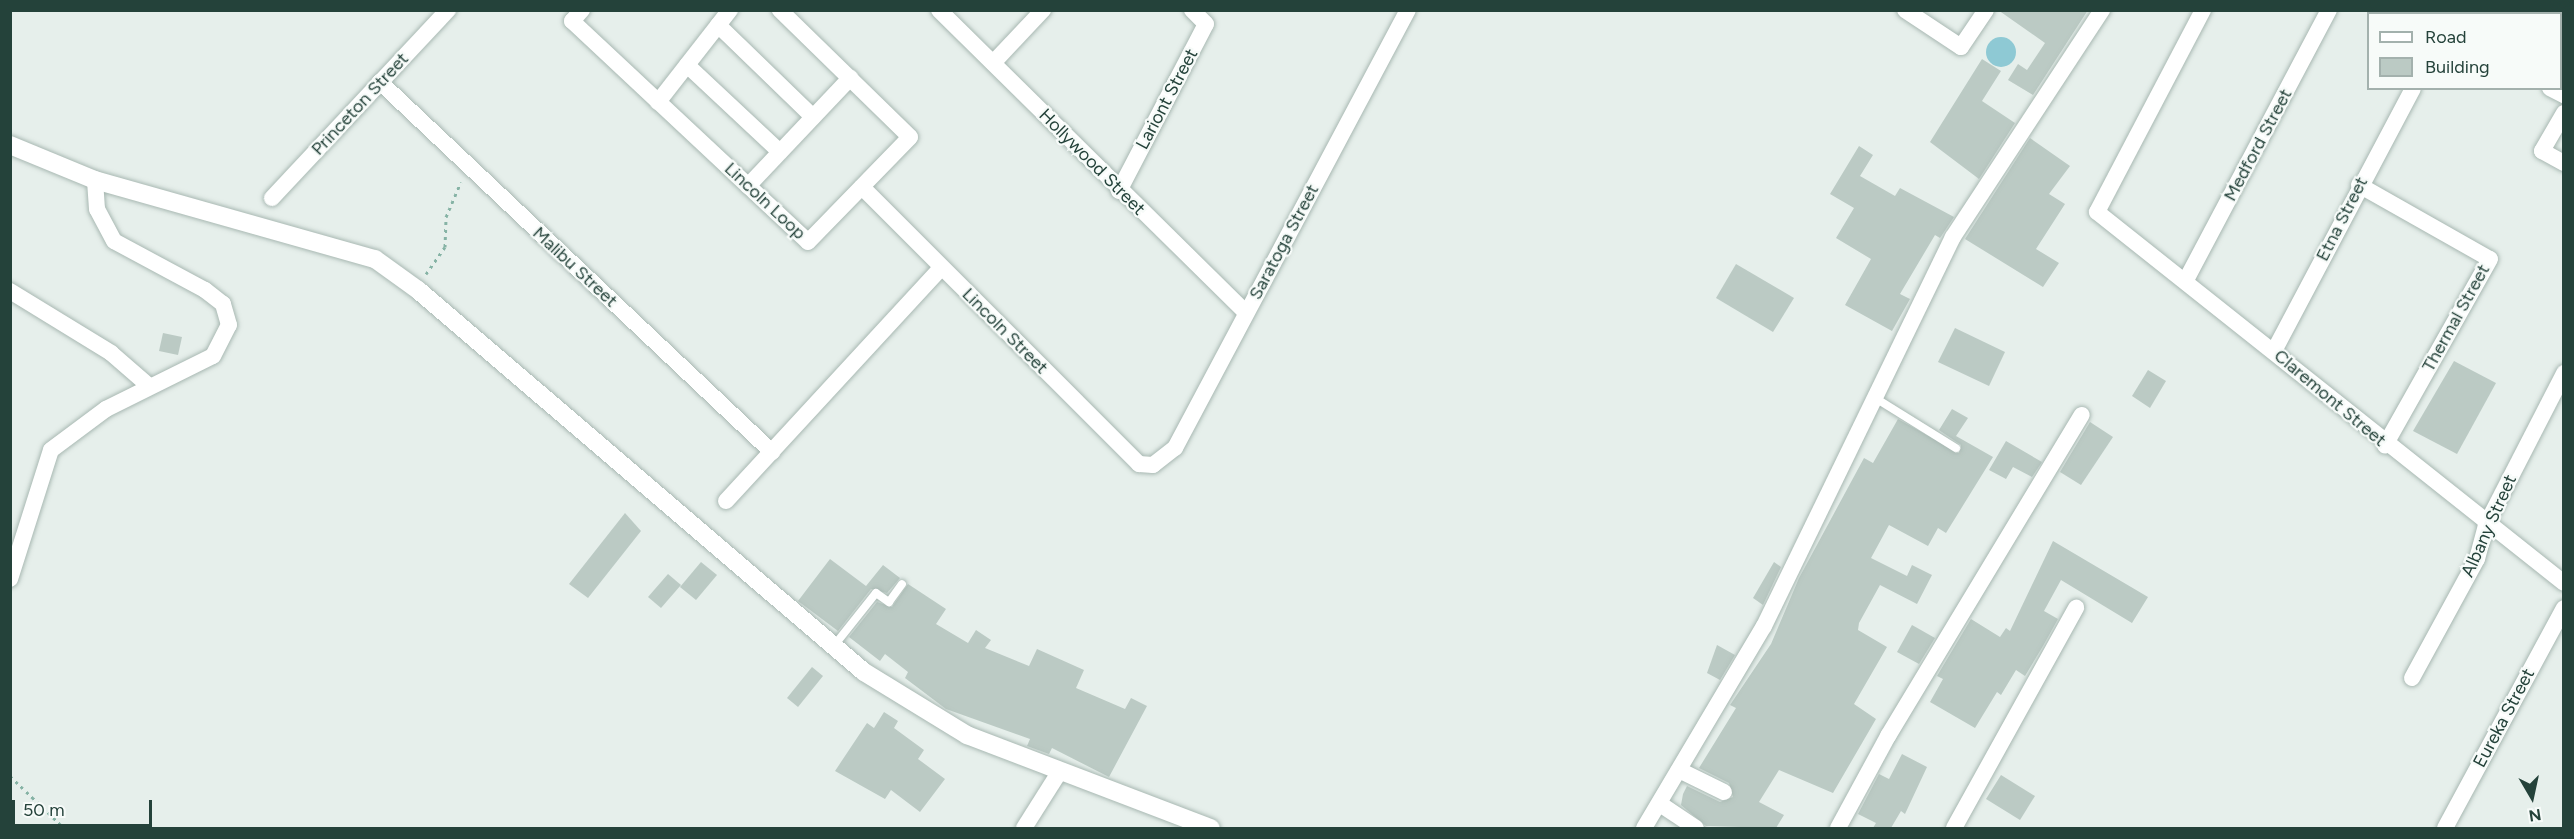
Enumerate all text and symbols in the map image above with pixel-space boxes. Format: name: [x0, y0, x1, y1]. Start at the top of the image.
legend: [2367, 12, 2562, 90]
text: Road: [2425, 26, 2466, 48]
street label: Lariont Street: [1131, 45, 1203, 153]
street label: Princeton Street: [307, 48, 413, 160]
text: Building: [2425, 56, 2490, 78]
street label: Medford Street: [2219, 85, 2297, 205]
street label: Hollywood Street: [1034, 104, 1150, 220]
street label: Lincoln Loop: [720, 158, 810, 244]
street label: Etna Street: [2312, 173, 2372, 265]
street label: Saratoga Street: [1245, 181, 1323, 303]
street label: Malibu Street: [528, 222, 622, 312]
street label: Thermal Street: [2418, 261, 2494, 375]
street label: Lincoln Street: [958, 284, 1052, 378]
street label: Claremont Street: [2270, 345, 2390, 451]
street label: Albany Street: [2457, 471, 2521, 581]
street label: Eureka Street: [2469, 665, 2539, 771]
north arrow: [2502, 767, 2562, 827]
scale bar: [15, 788, 154, 826]
text: 50 m: [23, 799, 65, 821]
text: N: [2527, 805, 2542, 826]

